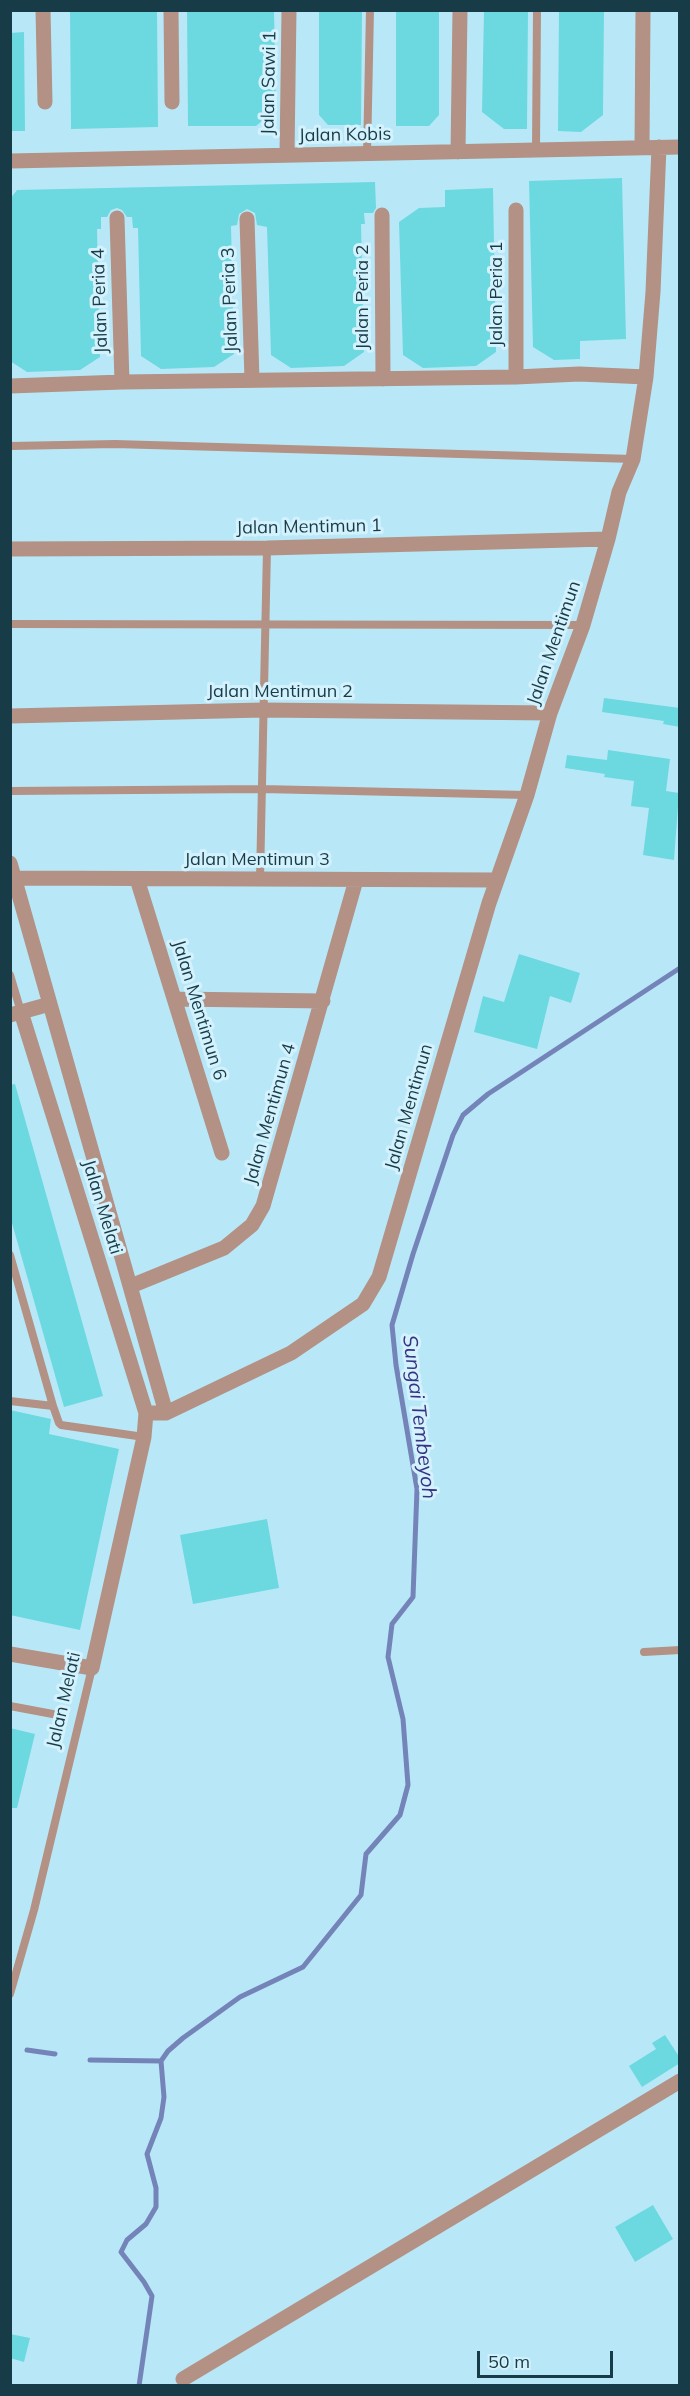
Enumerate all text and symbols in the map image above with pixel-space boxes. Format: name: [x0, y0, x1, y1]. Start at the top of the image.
street label: Jalan Sawi 1: [257, 31, 281, 135]
street label: Jalan Kobis: [299, 123, 391, 147]
street label: Jalan Peria 1: [486, 241, 508, 347]
street label: Jalan Peria 2: [352, 244, 374, 350]
street label: Jalan Peria 3: [217, 247, 243, 353]
street label: Jalan Peria 4: [87, 248, 113, 354]
street label: Jalan Mentimun 1: [236, 515, 382, 539]
street label: Jalan Mentimun: [523, 578, 585, 708]
street label: Jalan Mentimun 2: [207, 681, 353, 703]
street label: Jalan Mentimun 3: [184, 849, 330, 871]
street label: Jalan Mentimun 6: [167, 937, 231, 1083]
street label: Jalan Mentimun 4: [240, 1041, 300, 1187]
street label: Jalan Mentimun: [381, 1041, 437, 1173]
street label: Jalan Melati: [77, 1157, 127, 1257]
water label: Sungai Tembeyoh: [397, 1334, 441, 1500]
street label: Jalan Melati: [42, 1650, 86, 1750]
scale bar: [480, 2339, 616, 2377]
text: 50 m: [488, 2350, 530, 2373]

